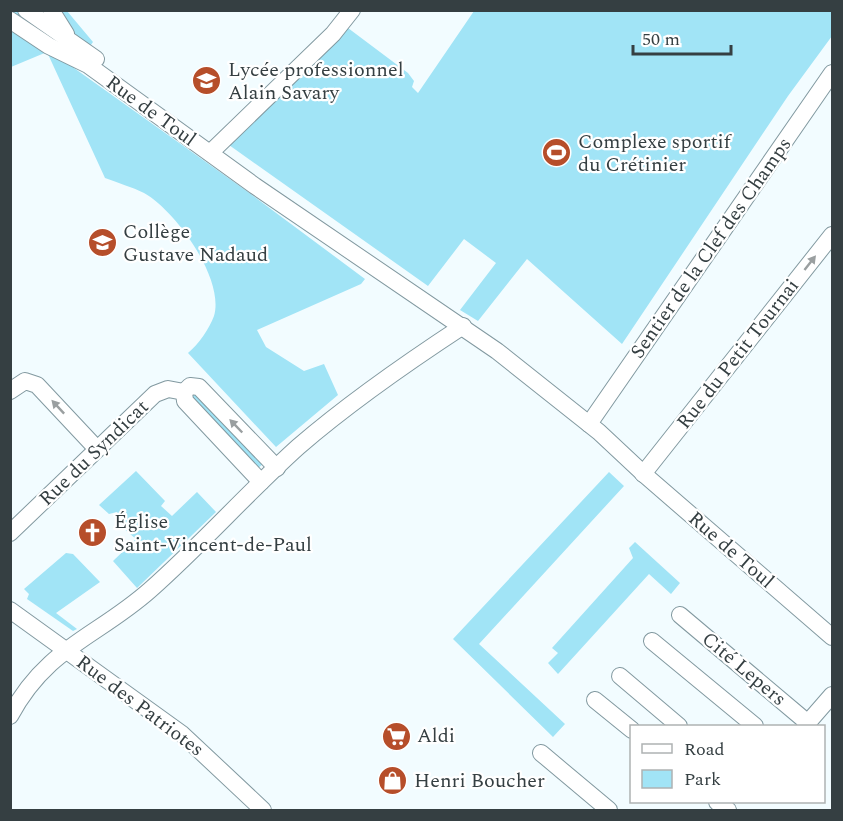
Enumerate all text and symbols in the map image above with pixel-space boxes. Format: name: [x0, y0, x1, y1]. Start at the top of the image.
scale bar: [633, 18, 730, 56]
text: 50 m: [642, 26, 680, 53]
place label: Lycée professionnel Alain Savary: [228, 55, 404, 108]
school or university icon: Lycée professionnel Alain Savary: [191, 65, 223, 97]
street label: Rue de Toul: [100, 68, 202, 154]
place label: Complexe sportif du Crétinier: [578, 127, 733, 180]
street label: Sentier de la Clef des Champs: [623, 131, 799, 365]
sports icon: Complexe sportif du Crétinier: [541, 137, 573, 169]
place label: Collège Gustave Nadaud: [123, 217, 268, 270]
school or university icon: Collège Gustave Nadaud: [86, 227, 118, 259]
one-way arrow: [803, 256, 815, 271]
street label: Rue du Petit Tournai: [670, 272, 806, 436]
street label: Rue du Syndicat: [32, 393, 156, 513]
one-way arrow: [51, 400, 65, 414]
one-way arrow: [229, 418, 243, 433]
street label: Rue de Toul: [681, 504, 781, 596]
place label: Église Saint-Vincent-de-Paul: [114, 507, 312, 560]
church icon: Église Saint-Vincent-de-Paul: [77, 517, 109, 549]
street label: Cité Lepers: [695, 625, 793, 713]
street label: Rue des Patriotes: [70, 648, 210, 764]
supermarket icon: Aldi: [380, 720, 412, 752]
place label: Aldi: [417, 721, 455, 751]
legend: [630, 725, 825, 803]
text: Road: [684, 736, 725, 763]
shop icon: Henri Boucher: [377, 765, 409, 797]
place label: Henri Boucher: [414, 766, 545, 796]
text: Park: [684, 766, 721, 793]

